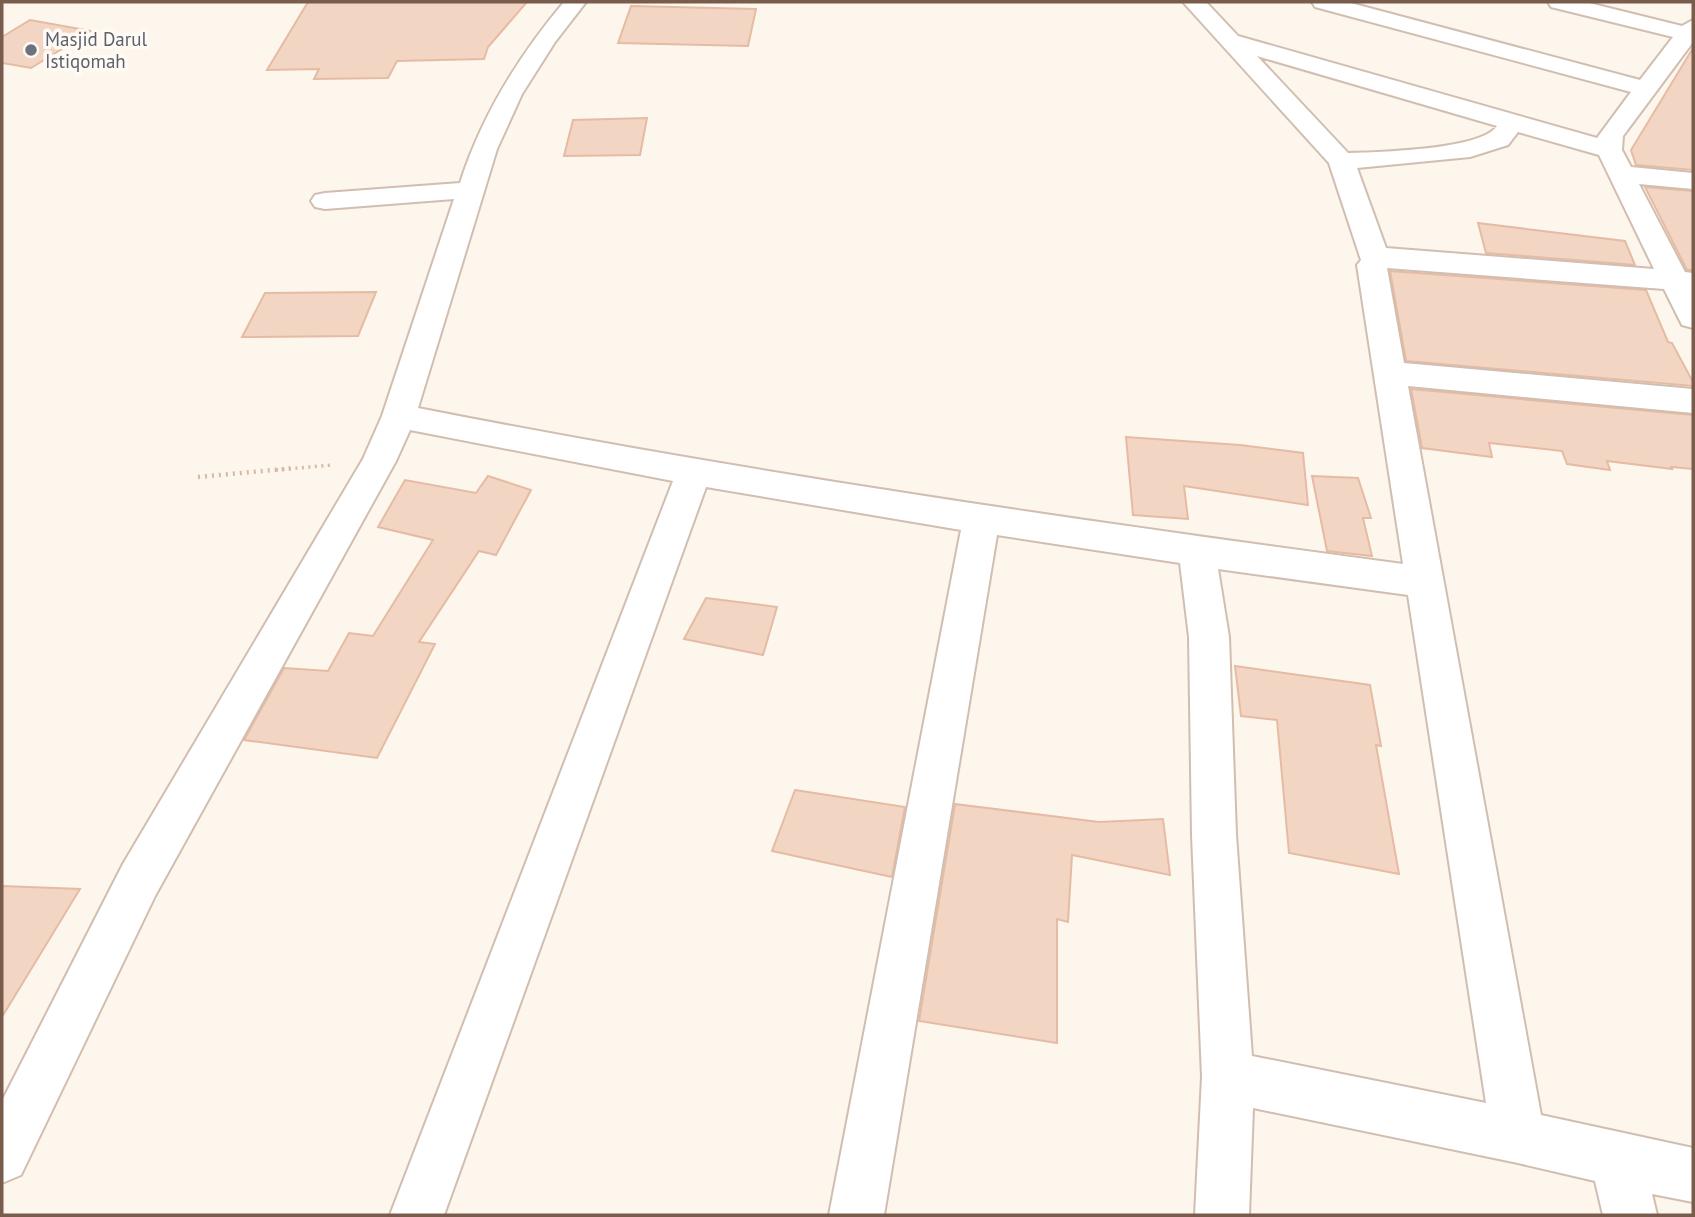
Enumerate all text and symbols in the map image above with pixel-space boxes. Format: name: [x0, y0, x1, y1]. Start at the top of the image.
place label: Masjid Darul Istiqomah: [45, 27, 147, 73]
marker: Masjid Darul Istiqomah: [23, 42, 39, 58]

